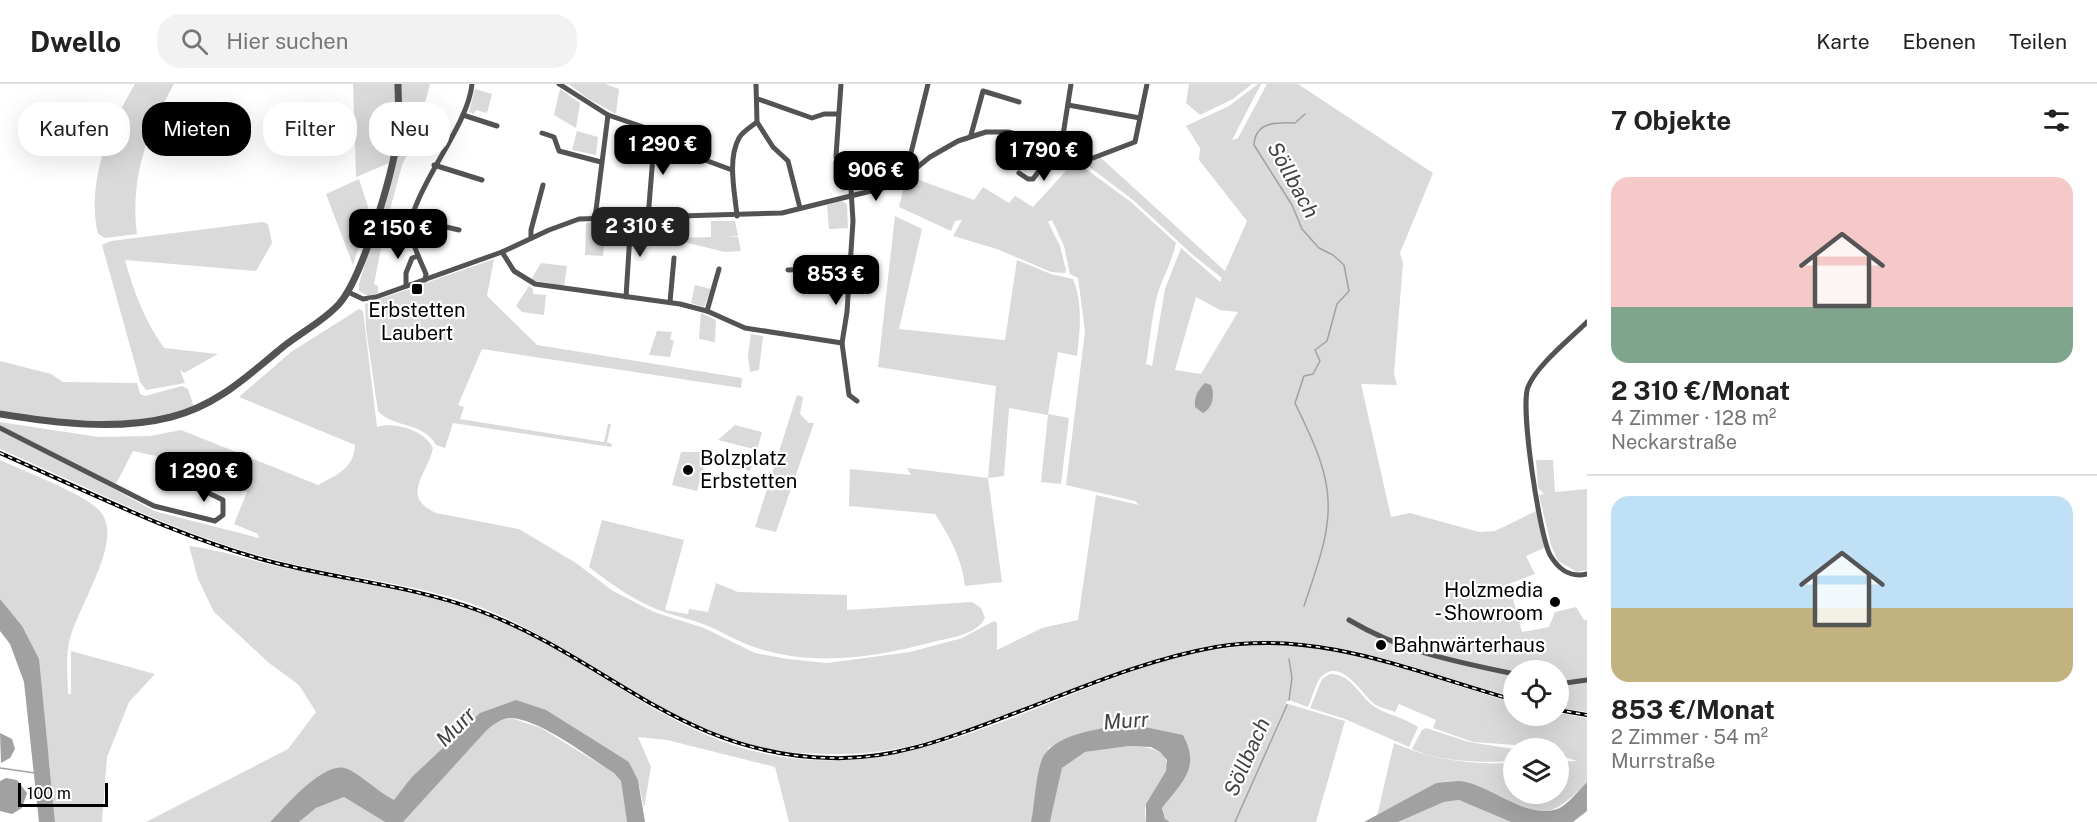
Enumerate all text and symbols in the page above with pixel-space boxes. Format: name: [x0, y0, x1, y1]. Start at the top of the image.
search box: [157, 14, 577, 68]
text: Dwello: [30, 25, 121, 58]
icon: search: [178, 25, 211, 58]
text: Hier suchen: [226, 28, 349, 54]
text: Karte: [1816, 29, 1870, 54]
text: Ebenen: [1903, 29, 1976, 54]
text: Teilen: [2009, 29, 2067, 54]
chip: Kaufen: [18, 102, 130, 156]
chip: Mieten: [142, 102, 251, 156]
chip: Filter: [263, 102, 357, 156]
chip: Neu: [369, 102, 450, 156]
icon: filters: [2040, 104, 2073, 137]
text: 7 Objekte: [1611, 105, 1731, 136]
pin: 1 290 €: [608, 125, 718, 176]
pin: 1 790 €: [989, 131, 1099, 182]
text: 1 290 €: [628, 132, 698, 156]
water label: Söllbach: [1262, 137, 1325, 222]
text: 1 790 €: [1010, 138, 1078, 162]
pin: 906 €: [834, 151, 918, 202]
text: 906 €: [848, 158, 904, 182]
pin: 2 310 €: [585, 207, 695, 258]
pin: 2 150 €: [343, 209, 453, 260]
text: 2 310 €: [605, 214, 675, 238]
text: 2 150 €: [363, 216, 433, 240]
icon: home: [1788, 216, 1896, 324]
pin: 853 €: [794, 255, 878, 306]
text: 853 €: [807, 262, 865, 286]
marker: Erbstetten Laubert: [410, 282, 424, 296]
place label: Erbstetten Laubert: [368, 298, 466, 345]
text: 2 310 €/Monat: [1611, 375, 1790, 406]
text: 4 Zimmer · 128 m²: [1611, 406, 1776, 430]
text: Neckarstraße: [1611, 430, 1737, 454]
place label: Bolzplatz Erbstetten: [700, 446, 797, 493]
pin: 1 290 €: [149, 452, 259, 503]
text: 1 290 €: [169, 459, 239, 483]
marker: Bolzplatz Erbstetten: [681, 463, 695, 477]
icon: home: [1788, 535, 1896, 643]
place label: Holzmedia - Showroom: [1435, 578, 1543, 625]
marker: Holzmedia - Showroom: [1548, 595, 1562, 609]
place label: Bahnwärterhaus: [1393, 633, 1545, 657]
marker: Bahnwärterhaus: [1374, 638, 1388, 652]
map controls: [1503, 660, 1569, 804]
button: locate: [1503, 660, 1569, 726]
text: 853 €/Monat: [1611, 694, 1775, 725]
water label: Murr: [431, 701, 481, 752]
water label: Murr: [1102, 706, 1151, 735]
water label: Söllbach: [1218, 714, 1275, 800]
text: 2 Zimmer · 54 m²: [1611, 725, 1768, 749]
button: layers: [1503, 738, 1569, 804]
text: Murrstraße: [1611, 749, 1715, 773]
scale bar: [18, 780, 108, 808]
text: 100 m: [27, 784, 71, 803]

